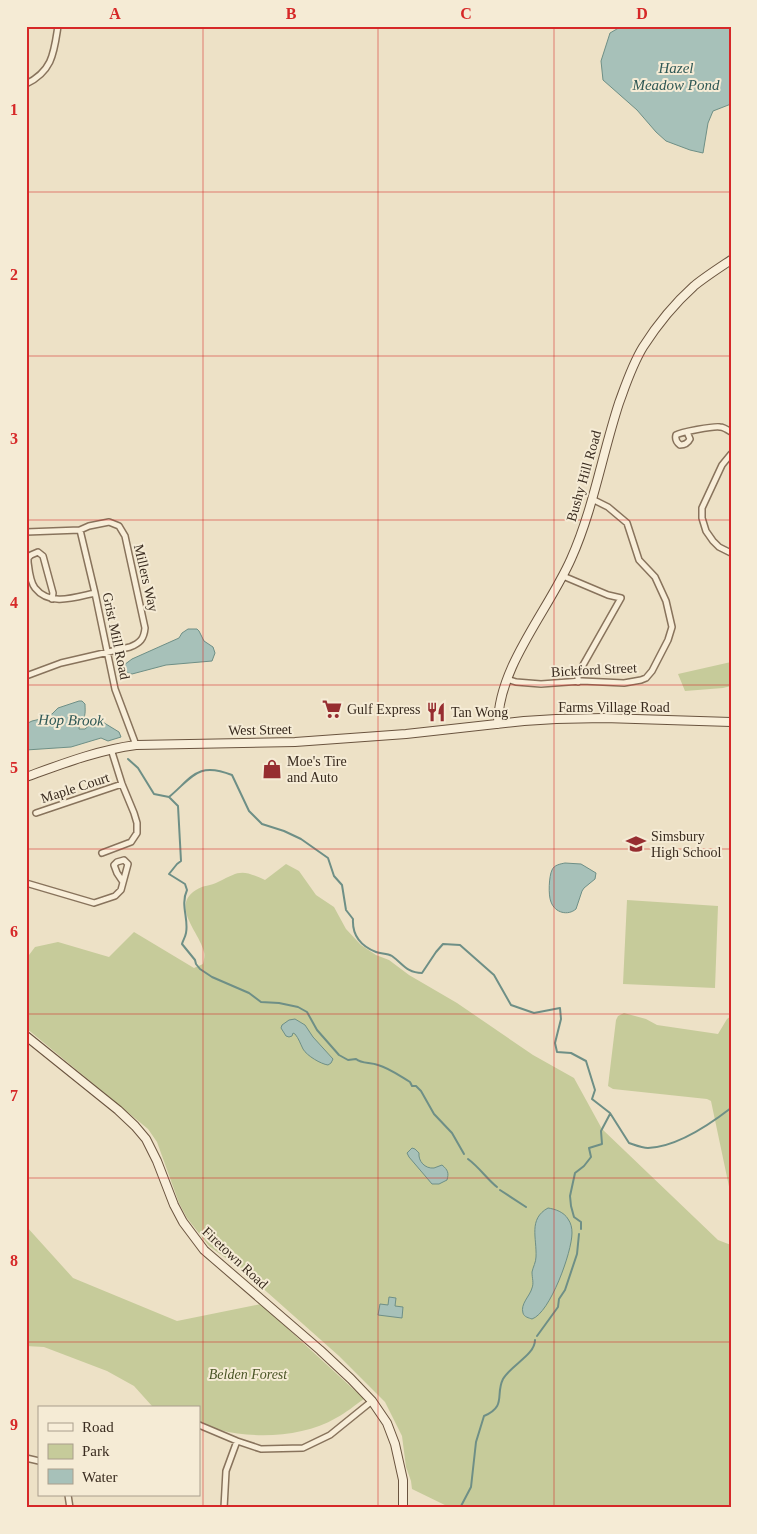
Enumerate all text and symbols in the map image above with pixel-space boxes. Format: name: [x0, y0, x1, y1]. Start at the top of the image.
text: A: [109, 5, 121, 22]
text: B: [286, 5, 297, 22]
text: C: [460, 5, 472, 22]
text: D: [636, 5, 648, 22]
water label: Hazel Meadow Pond: [631, 60, 720, 93]
text: 1: [10, 101, 18, 118]
text: 2: [10, 266, 18, 283]
street label: Bushy Hill Road: [564, 429, 604, 523]
text: 3: [10, 430, 18, 447]
street label: Millers Way: [131, 543, 161, 613]
street label: Grist Mill Road: [99, 591, 133, 681]
text: 4: [10, 594, 18, 611]
street label: Bickford Street: [551, 660, 637, 680]
supermarket icon: Gulf Express: [321, 698, 343, 720]
street label: Farms Village Road: [558, 700, 670, 715]
restaurant icon: Tan Wong: [425, 701, 447, 723]
place label: Gulf Express: [347, 702, 421, 717]
place label: Tan Wong: [451, 705, 508, 720]
water label: Hop Brook: [37, 711, 104, 729]
street label: West Street: [228, 722, 292, 738]
place label: Moe's Tire and Auto: [287, 754, 347, 785]
shop icon: Moe's Tire and Auto: [261, 758, 283, 780]
text: 5: [10, 759, 18, 776]
street label: Maple Court: [39, 770, 111, 806]
place label: Simsbury High School: [651, 829, 722, 860]
school or university icon: Simsbury High School: [625, 833, 647, 855]
text: 6: [10, 923, 18, 940]
text: 7: [10, 1087, 18, 1104]
street label: Firetown Road: [199, 1224, 271, 1292]
text: 8: [10, 1252, 18, 1269]
park label: Belden Forest: [209, 1367, 288, 1382]
legend: [38, 1406, 200, 1496]
text: 9: [10, 1416, 18, 1433]
text: Road: [82, 1419, 114, 1435]
text: Park: [82, 1443, 110, 1459]
text: Water: [82, 1469, 117, 1485]

